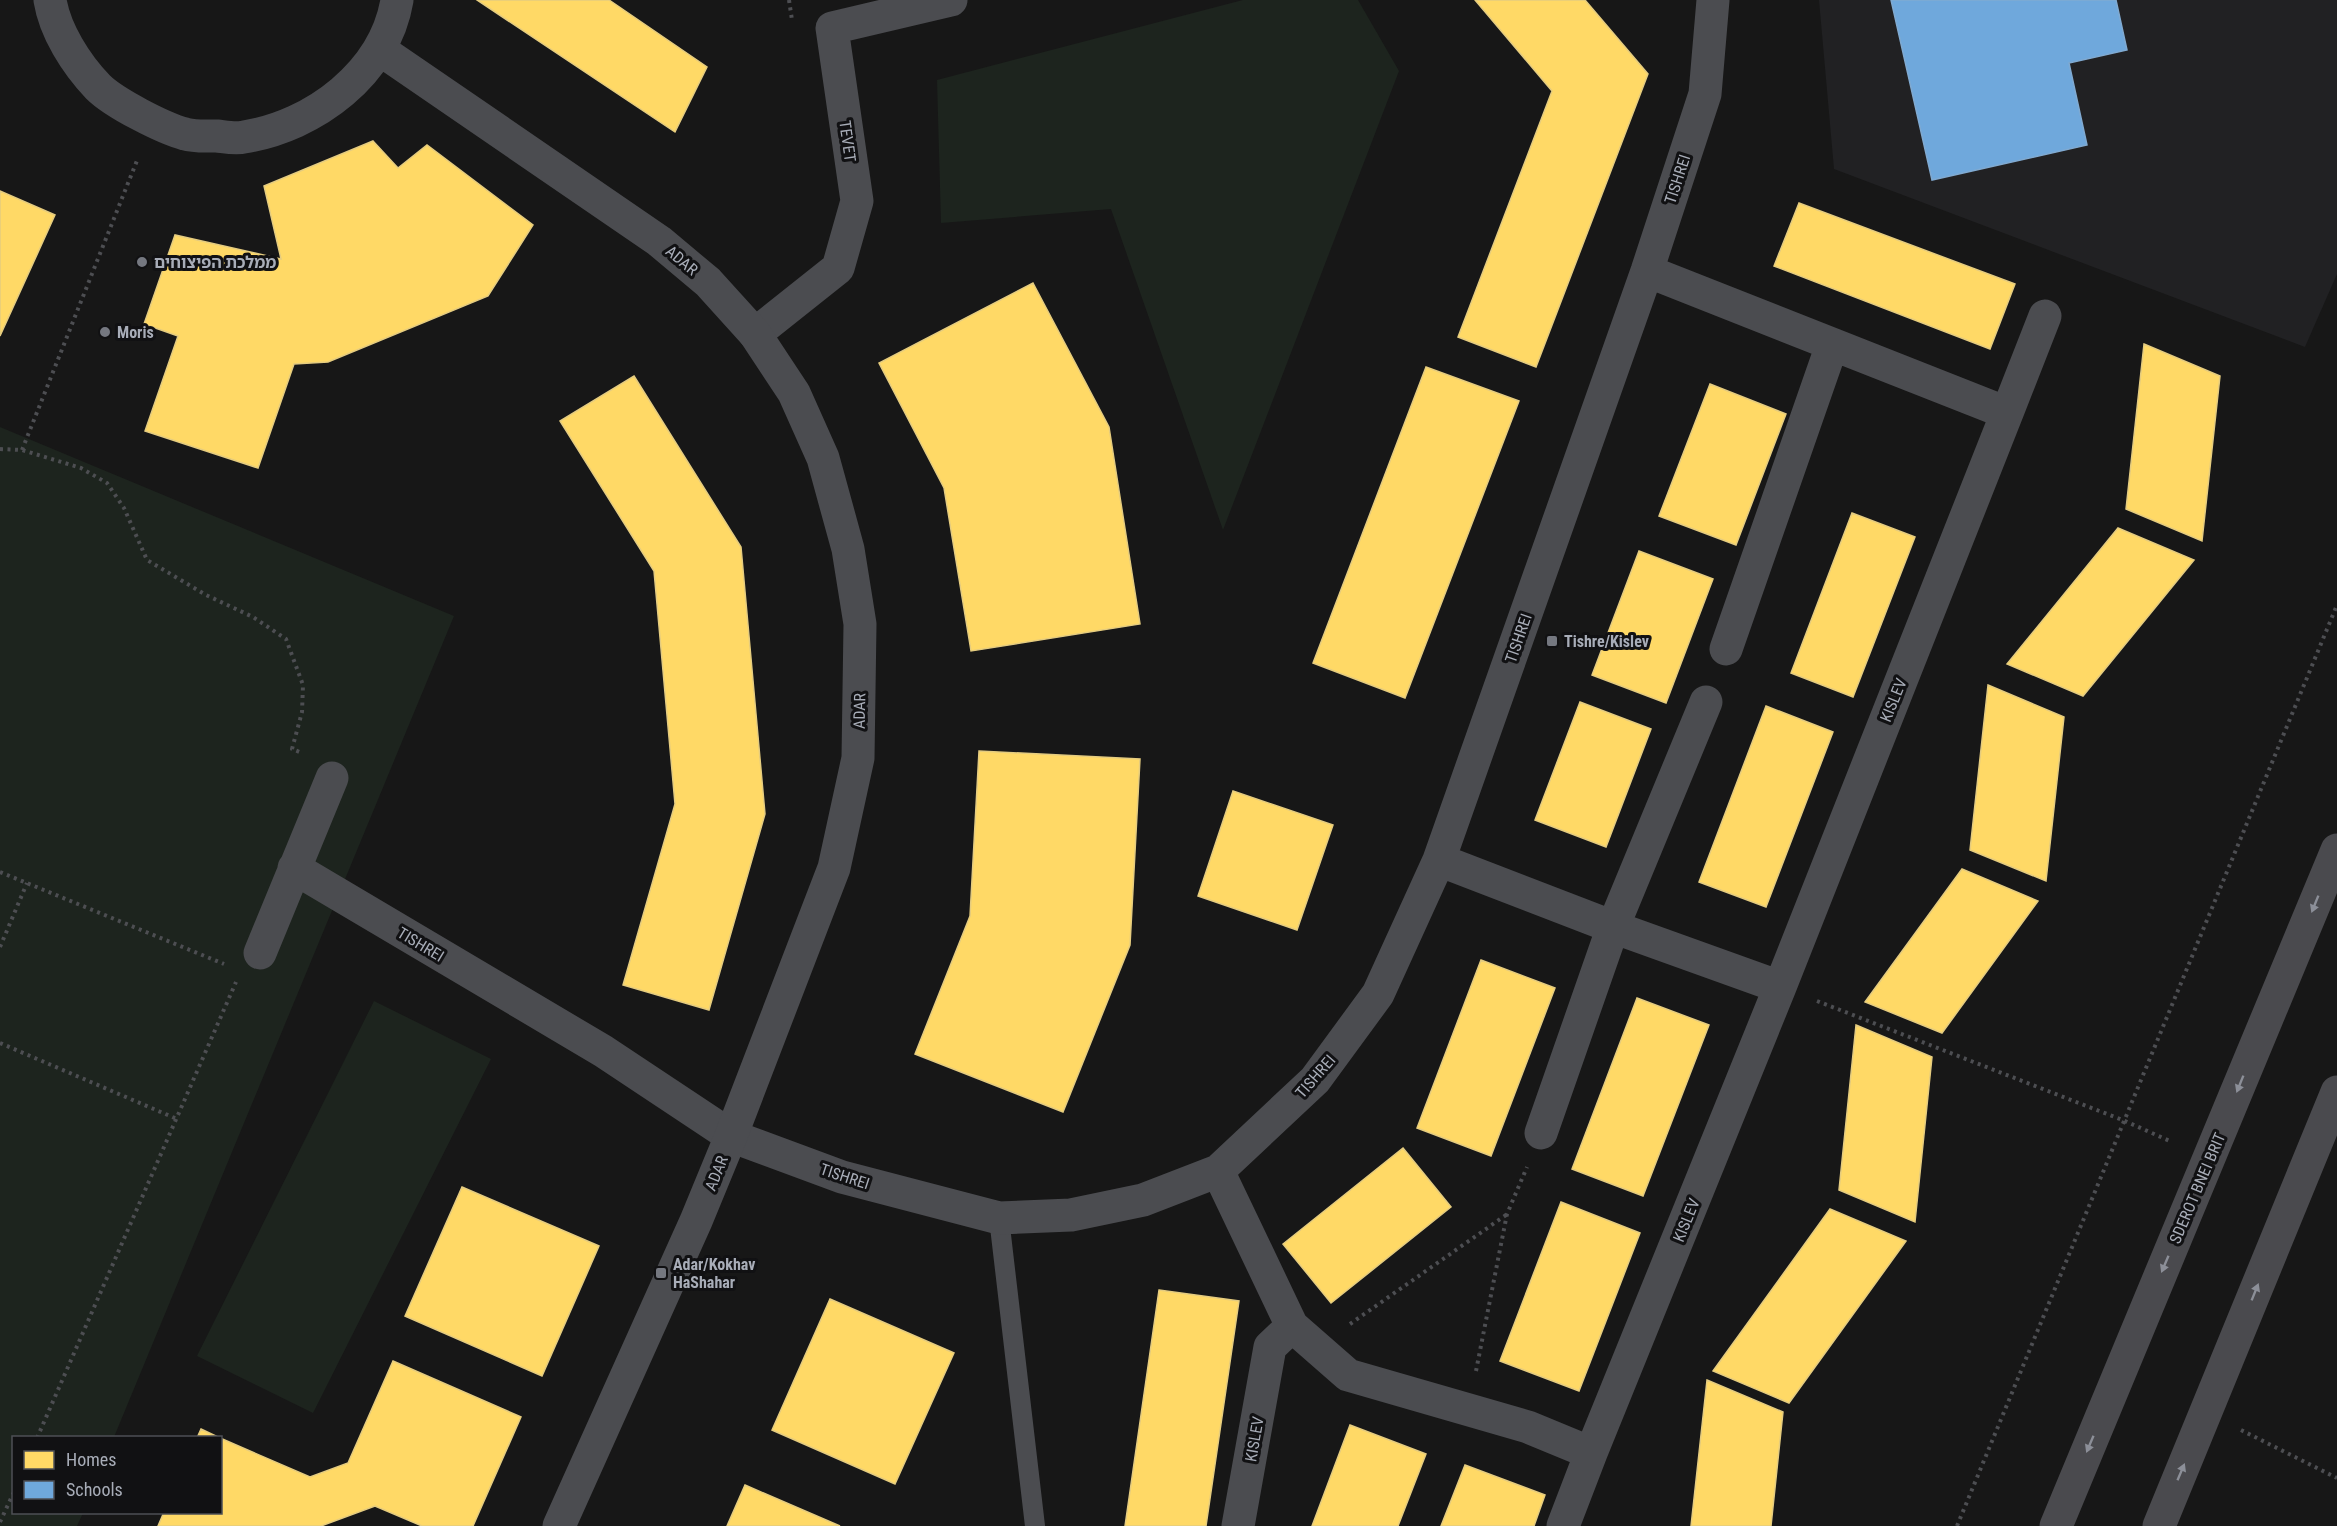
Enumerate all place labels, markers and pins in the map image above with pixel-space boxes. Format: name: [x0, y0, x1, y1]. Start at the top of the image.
place label: ממלכת הפיצוחים: [154, 253, 276, 272]
marker: ממלכת הפיצוחים: [135, 255, 149, 269]
place label: Moris: [117, 323, 154, 342]
marker: Moris: [98, 325, 112, 339]
place label: Tishre/Kislev: [1564, 632, 1649, 651]
marker: Tishre/Kislev: [1545, 634, 1559, 648]
place label: Adar/Kokhav HaShahar: [673, 1255, 755, 1292]
marker: Adar/Kokhav HaShahar: [654, 1266, 668, 1280]

